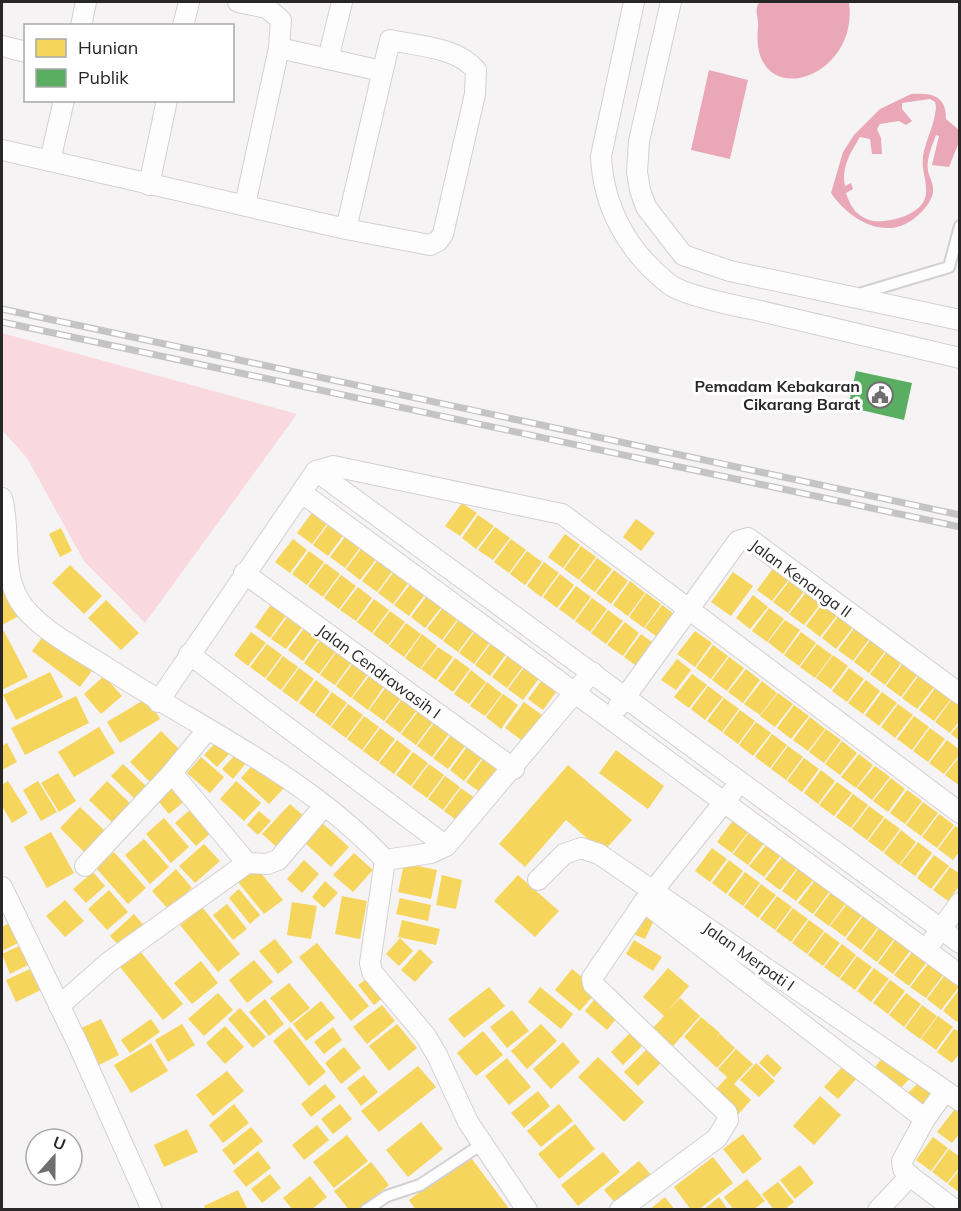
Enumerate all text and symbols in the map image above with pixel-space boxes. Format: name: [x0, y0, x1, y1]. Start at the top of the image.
legend: [24, 24, 234, 102]
text: Hunian: [78, 36, 138, 59]
text: Publik: [78, 66, 129, 89]
place label: Pemadam Kebakaran Cikarang Barat: [695, 376, 860, 414]
public building icon: Pemadam Kebakaran Cikarang Barat: [865, 380, 895, 410]
street label: Jalan Kenanga II: [746, 534, 856, 622]
street label: Jalan Cendrawasih I: [313, 619, 445, 723]
street label: Jalan Merpati I: [699, 917, 799, 995]
north arrow: [24, 1127, 84, 1187]
text: U: [50, 1132, 68, 1154]

